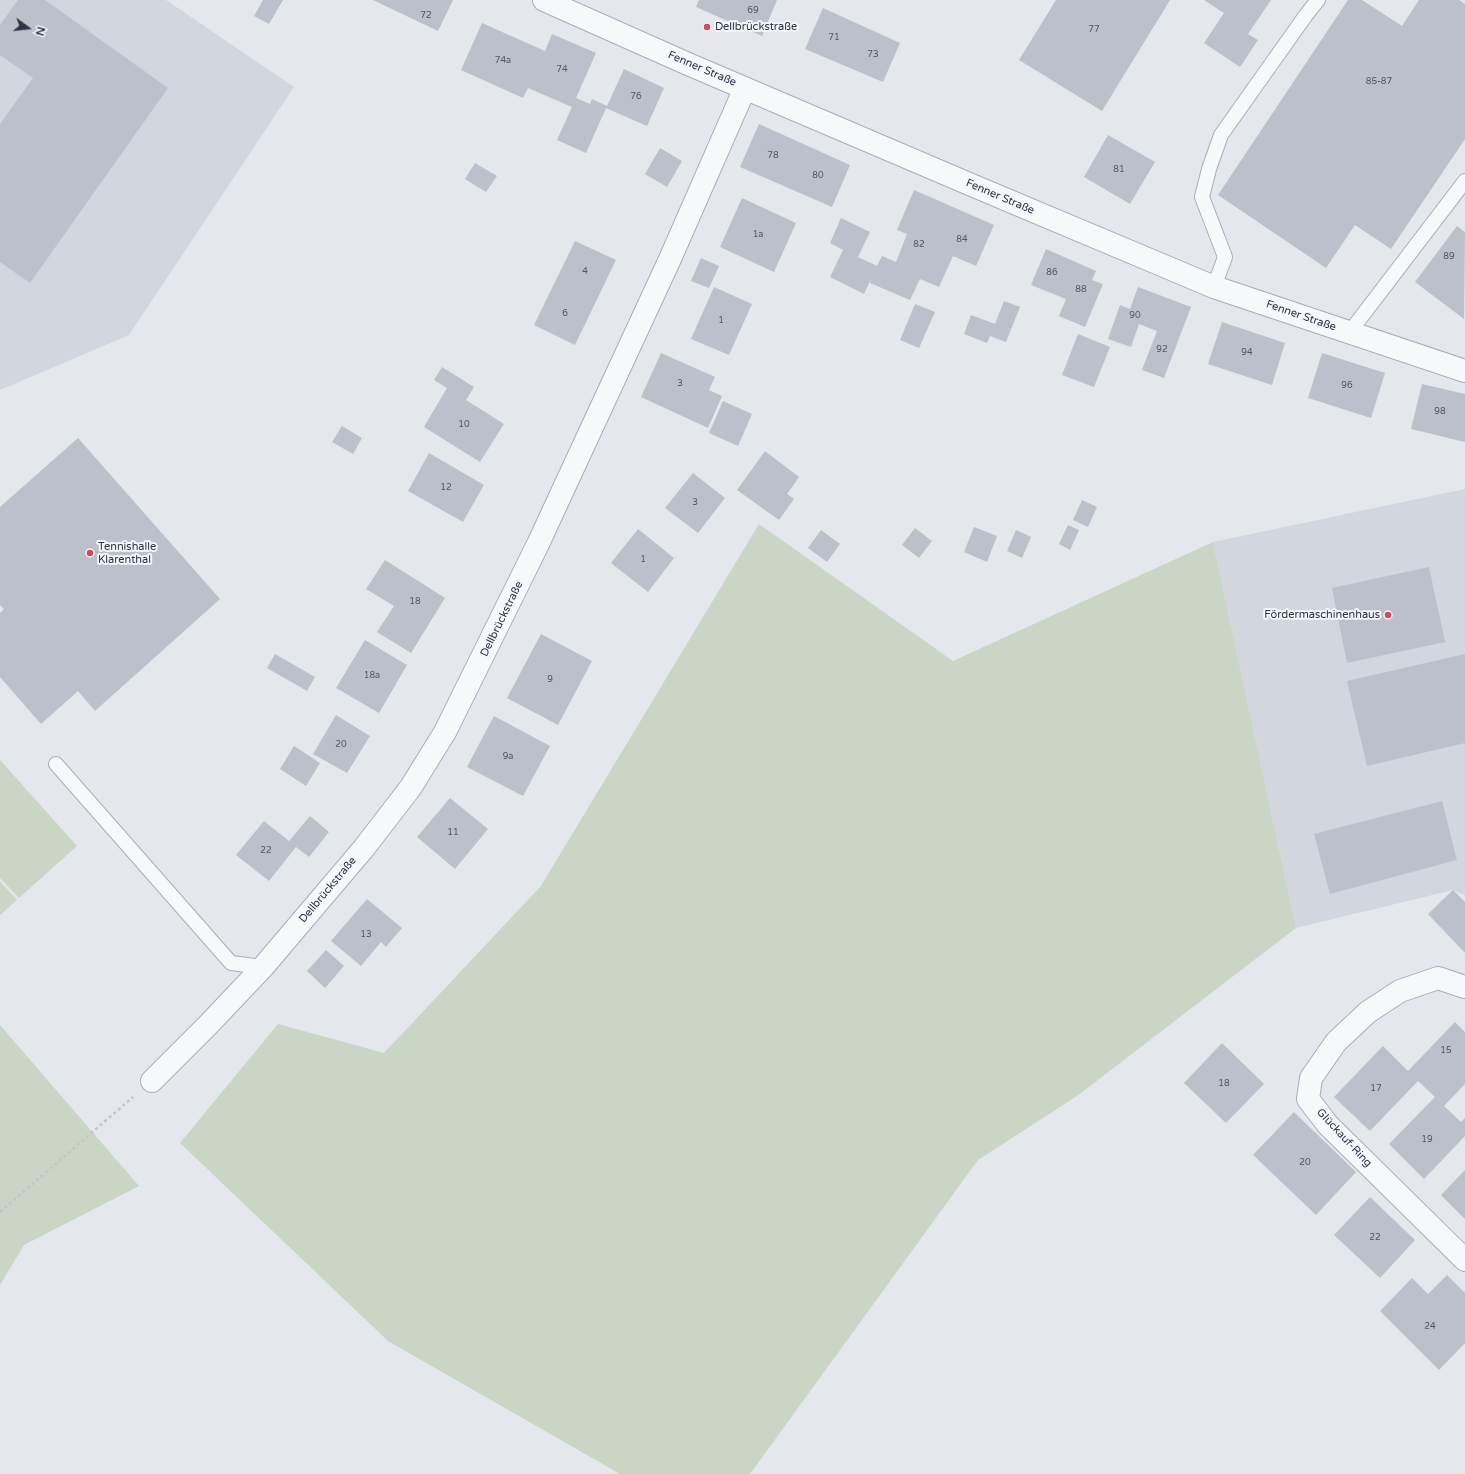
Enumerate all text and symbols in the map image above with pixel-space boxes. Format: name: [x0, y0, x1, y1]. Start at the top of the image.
house number: 69: [747, 6, 759, 16]
north arrow: [8, 8, 48, 48]
house number: 72: [420, 11, 432, 21]
place label: Dellbrückstraße: [715, 20, 797, 34]
marker: Dellbrückstraße: [702, 22, 712, 32]
text: N: [33, 25, 47, 37]
house number: 77: [1088, 25, 1100, 35]
house number: 71: [828, 33, 840, 43]
street label: Fenner Straße: [666, 49, 738, 89]
house number: 73: [867, 50, 879, 60]
house number: 74a: [495, 56, 511, 66]
house number: 74: [556, 65, 568, 75]
house number: 85-87: [1366, 77, 1392, 87]
house number: 76: [630, 92, 642, 102]
house number: 78: [767, 151, 779, 161]
house number: 81: [1113, 165, 1125, 175]
house number: 80: [812, 171, 824, 181]
street label: Fenner Straße: [964, 177, 1036, 217]
house number: 1a: [753, 230, 763, 240]
house number: 84: [956, 235, 968, 245]
house number: 82: [913, 240, 925, 250]
house number: 89: [1443, 252, 1455, 262]
house number: 4: [582, 267, 588, 277]
house number: 86: [1046, 268, 1058, 278]
house number: 88: [1075, 285, 1087, 295]
street label: Fenner Straße: [1264, 298, 1338, 334]
house number: 6: [562, 309, 568, 319]
house number: 90: [1129, 311, 1141, 321]
house number: 1: [718, 316, 724, 326]
house number: 92: [1156, 345, 1168, 355]
house number: 94: [1241, 348, 1253, 358]
house number: 3: [677, 379, 683, 389]
house number: 96: [1341, 381, 1353, 391]
house number: 98: [1434, 407, 1446, 417]
house number: 10: [458, 420, 470, 430]
house number: 12: [440, 483, 452, 493]
house number: 3: [692, 498, 698, 508]
place label: Tennishalle Klarenthal: [98, 540, 156, 566]
marker: Tennishalle Klarenthal: [85, 548, 95, 558]
house number: 1: [640, 555, 646, 565]
street label: Dellbrückstraße: [478, 579, 526, 659]
house number: 18: [409, 597, 421, 607]
place label: Fördermaschinenhaus: [1264, 608, 1380, 622]
marker: Fördermaschinenhaus: [1383, 610, 1393, 620]
house number: 18a: [364, 671, 380, 681]
house number: 9: [547, 675, 553, 685]
house number: 20: [335, 740, 347, 750]
house number: 9a: [503, 752, 513, 762]
house number: 11: [447, 828, 459, 838]
house number: 22: [260, 846, 272, 856]
street label: Dellbrückstraße: [297, 854, 359, 926]
house number: 13: [360, 930, 372, 940]
house number: 15: [1440, 1046, 1452, 1056]
house number: 18: [1218, 1079, 1230, 1089]
house number: 17: [1370, 1084, 1382, 1094]
street label: Glückauf-Ring: [1314, 1106, 1374, 1170]
house number: 19: [1421, 1135, 1433, 1145]
house number: 20: [1299, 1158, 1311, 1168]
house number: 22: [1369, 1233, 1381, 1243]
house number: 24: [1424, 1322, 1436, 1332]

